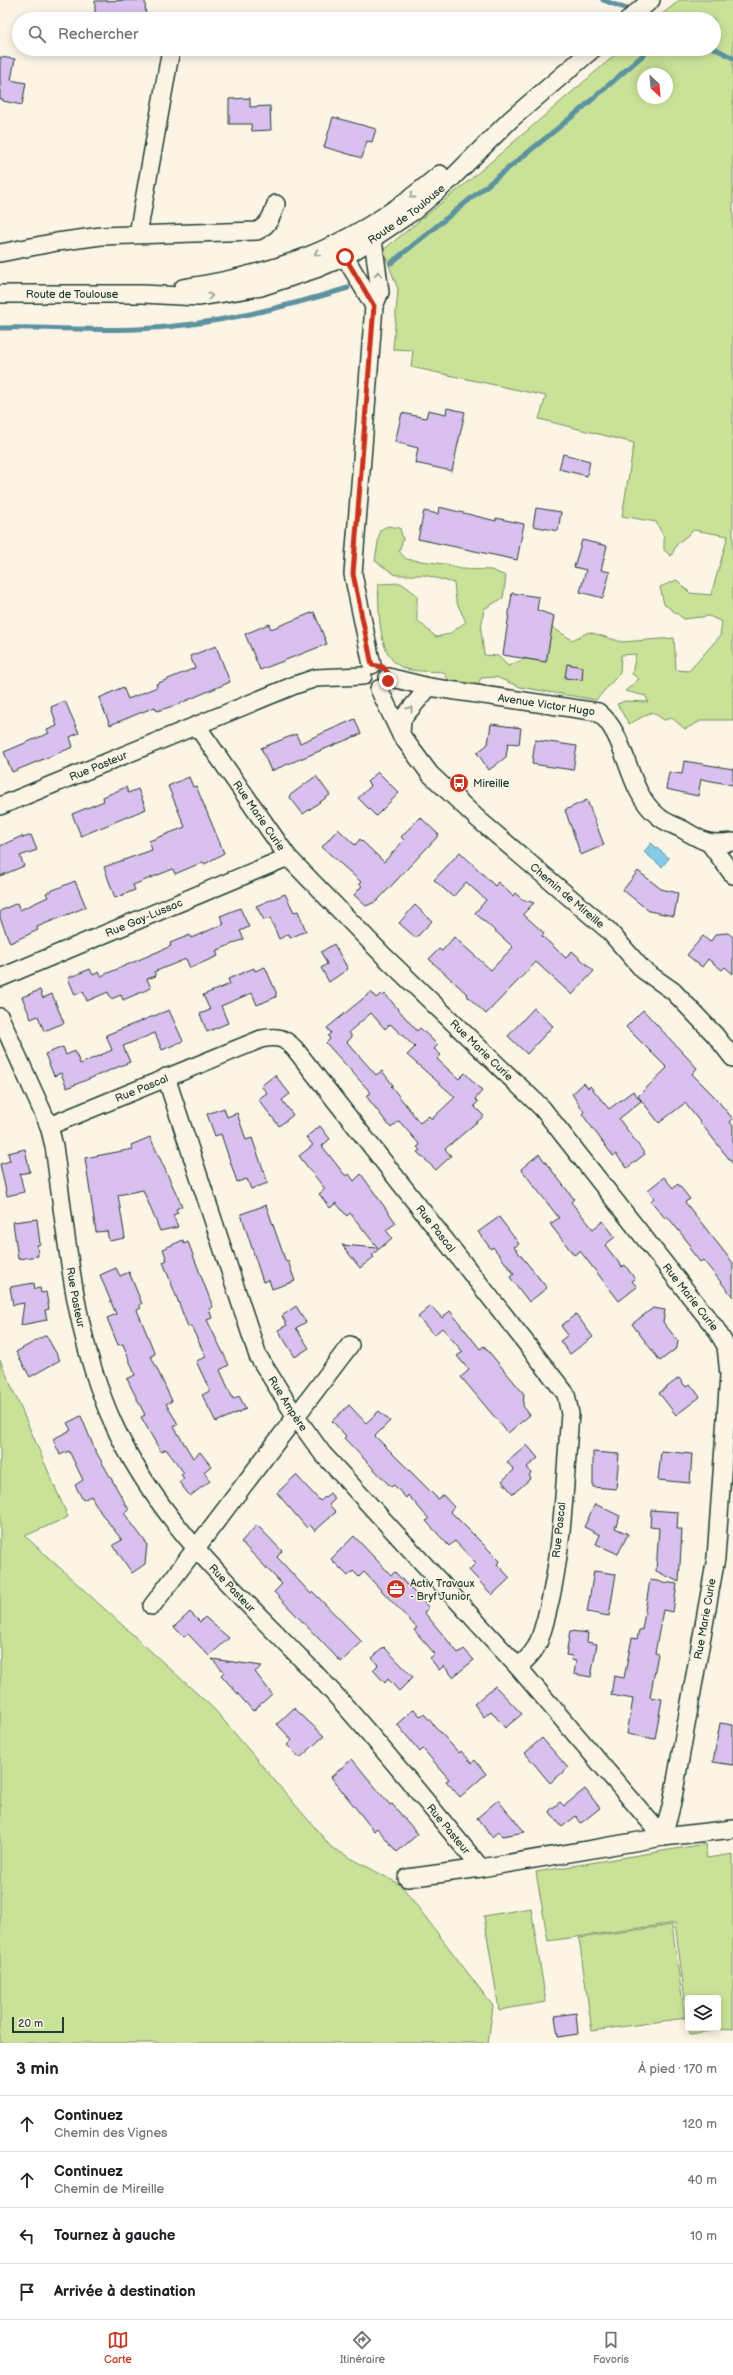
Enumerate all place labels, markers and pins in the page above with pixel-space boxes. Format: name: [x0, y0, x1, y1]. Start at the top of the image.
bus stop icon: Mireille: [448, 772, 470, 794]
place label: Mireille: [473, 777, 510, 790]
place label: Activ Travaux - Bryf Junior: [410, 1577, 475, 1603]
office icon: Activ Travaux - Bryf Junior: [385, 1578, 407, 1600]

